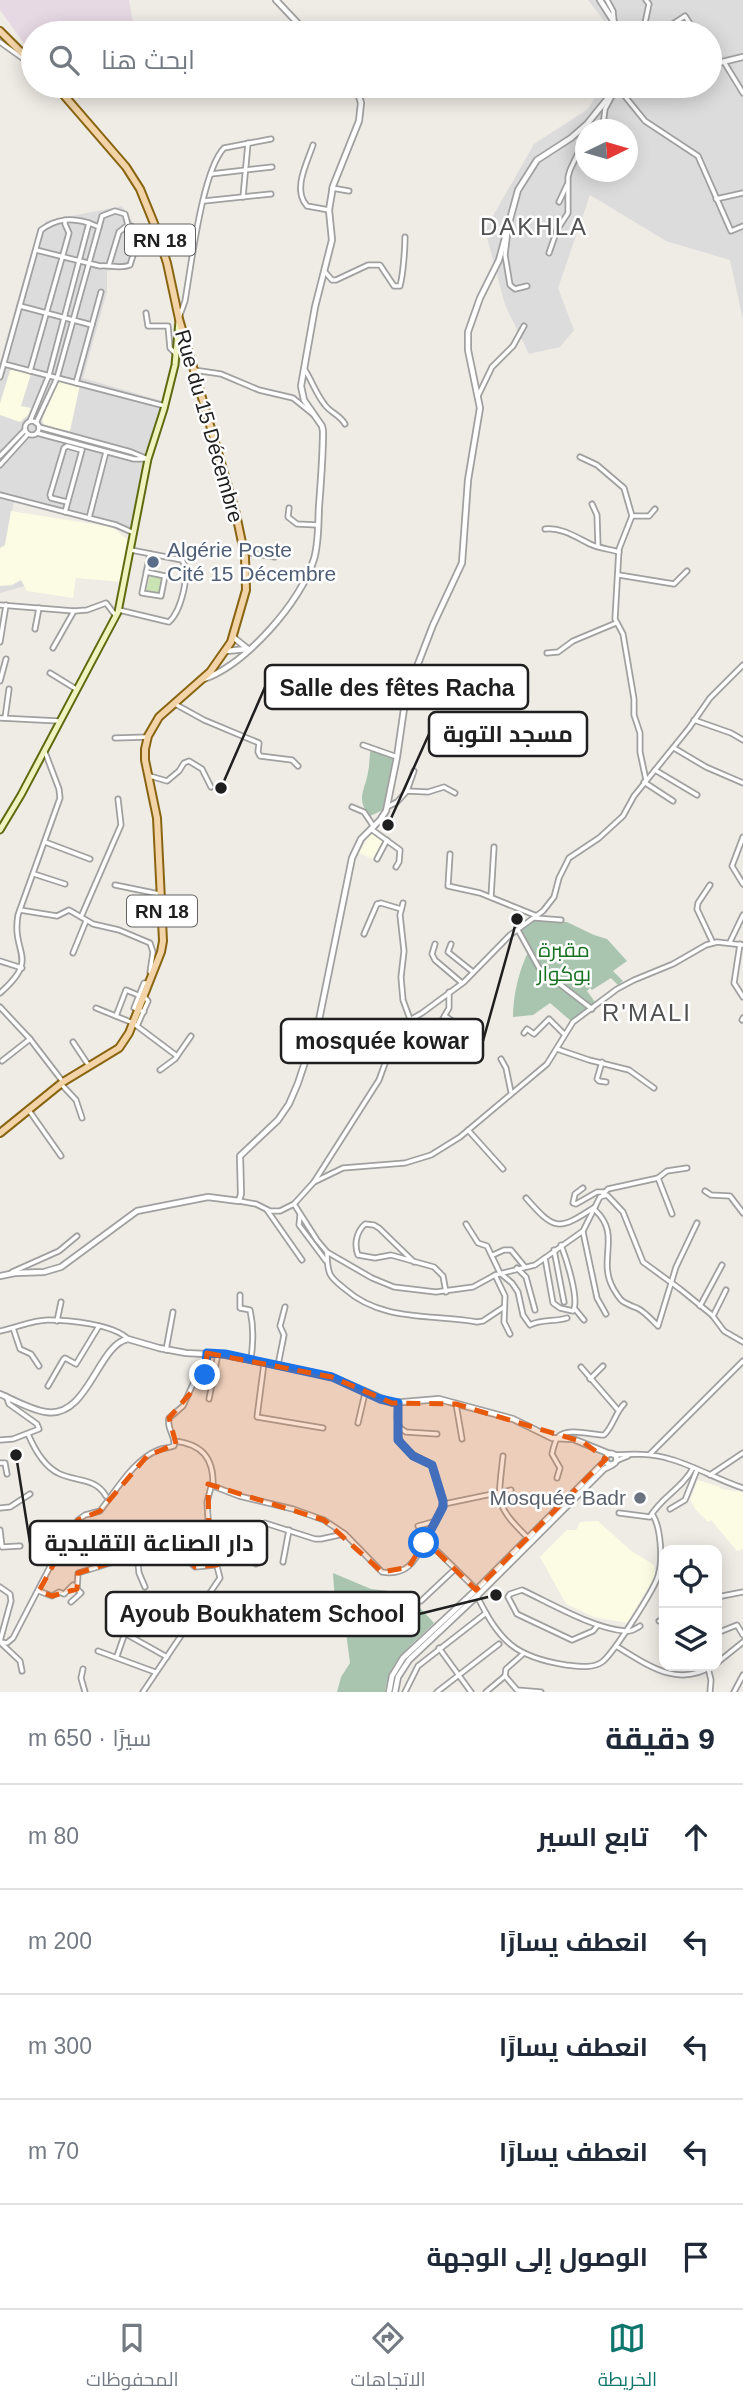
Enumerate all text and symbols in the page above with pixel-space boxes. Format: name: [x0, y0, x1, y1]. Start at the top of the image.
search box: [21, 21, 722, 98]
icon: search: [45, 41, 83, 79]
text: ابحث هنا: [101, 45, 195, 75]
north arrow: [575, 119, 638, 182]
district label: DAKHLA: [480, 213, 588, 240]
road number: RN 18: [125, 224, 195, 256]
street label: Rue du 15 Décembre: [171, 327, 248, 525]
place label: Algérie Poste Cité 15 Décembre: [167, 538, 336, 585]
marker: Algérie Poste Cité 15 Décembre: [145, 554, 161, 570]
callout: Salle des fêtes Racha: [265, 665, 528, 709]
text: Salle des fêtes Racha: [279, 675, 515, 701]
callout: مسجد التوبة: [429, 712, 587, 756]
text: مسجد التوبة: [443, 721, 573, 748]
road number: RN 18: [127, 896, 197, 926]
park label: مقبرة بوكوار: [536, 938, 591, 986]
district label: R'MALI: [602, 999, 692, 1026]
callout: mosquée kowar: [281, 1019, 483, 1063]
text: mosquée kowar: [295, 1028, 469, 1054]
route end: [189, 1359, 220, 1390]
place label: Mosquée Badr: [489, 1486, 626, 1509]
marker: Mosquée Badr: [632, 1490, 648, 1506]
callout: دار الصناعة التقليدية: [30, 1521, 267, 1565]
route start: [408, 1527, 439, 1558]
text: دار الصناعة التقليدية: [44, 1530, 254, 1557]
map controls: [659, 1545, 722, 1671]
button: locate: [659, 1545, 722, 1608]
callout: Ayoub Boukhatem School: [106, 1592, 419, 1636]
text: Ayoub Boukhatem School: [119, 1601, 405, 1627]
button: layers: [659, 1608, 722, 1671]
text: 9 دقيقة: [605, 1722, 715, 1755]
text: سيرًا · 650 m: [28, 1725, 151, 1751]
icon: ahead: [677, 1818, 715, 1856]
text: تابع السير: [537, 1822, 648, 1852]
text: 80 m: [28, 1823, 79, 1849]
icon: left: [677, 1923, 715, 1961]
text: انعطف يسارًا: [499, 1927, 648, 1957]
text: 200 m: [28, 1928, 92, 1954]
icon: left: [677, 2028, 715, 2066]
text: انعطف يسارًا: [499, 2032, 648, 2062]
text: 300 m: [28, 2033, 92, 2059]
icon: left: [677, 2133, 715, 2171]
text: انعطف يسارًا: [499, 2137, 648, 2167]
text: 70 m: [28, 2138, 79, 2164]
icon: arrive: [677, 2238, 715, 2276]
text: الوصول إلى الوجهة: [426, 2242, 648, 2272]
tab: المحفوظات: [86, 2319, 179, 2397]
tab: الاتجاهات: [350, 2319, 426, 2397]
tab: الخريطة: [598, 2319, 657, 2397]

